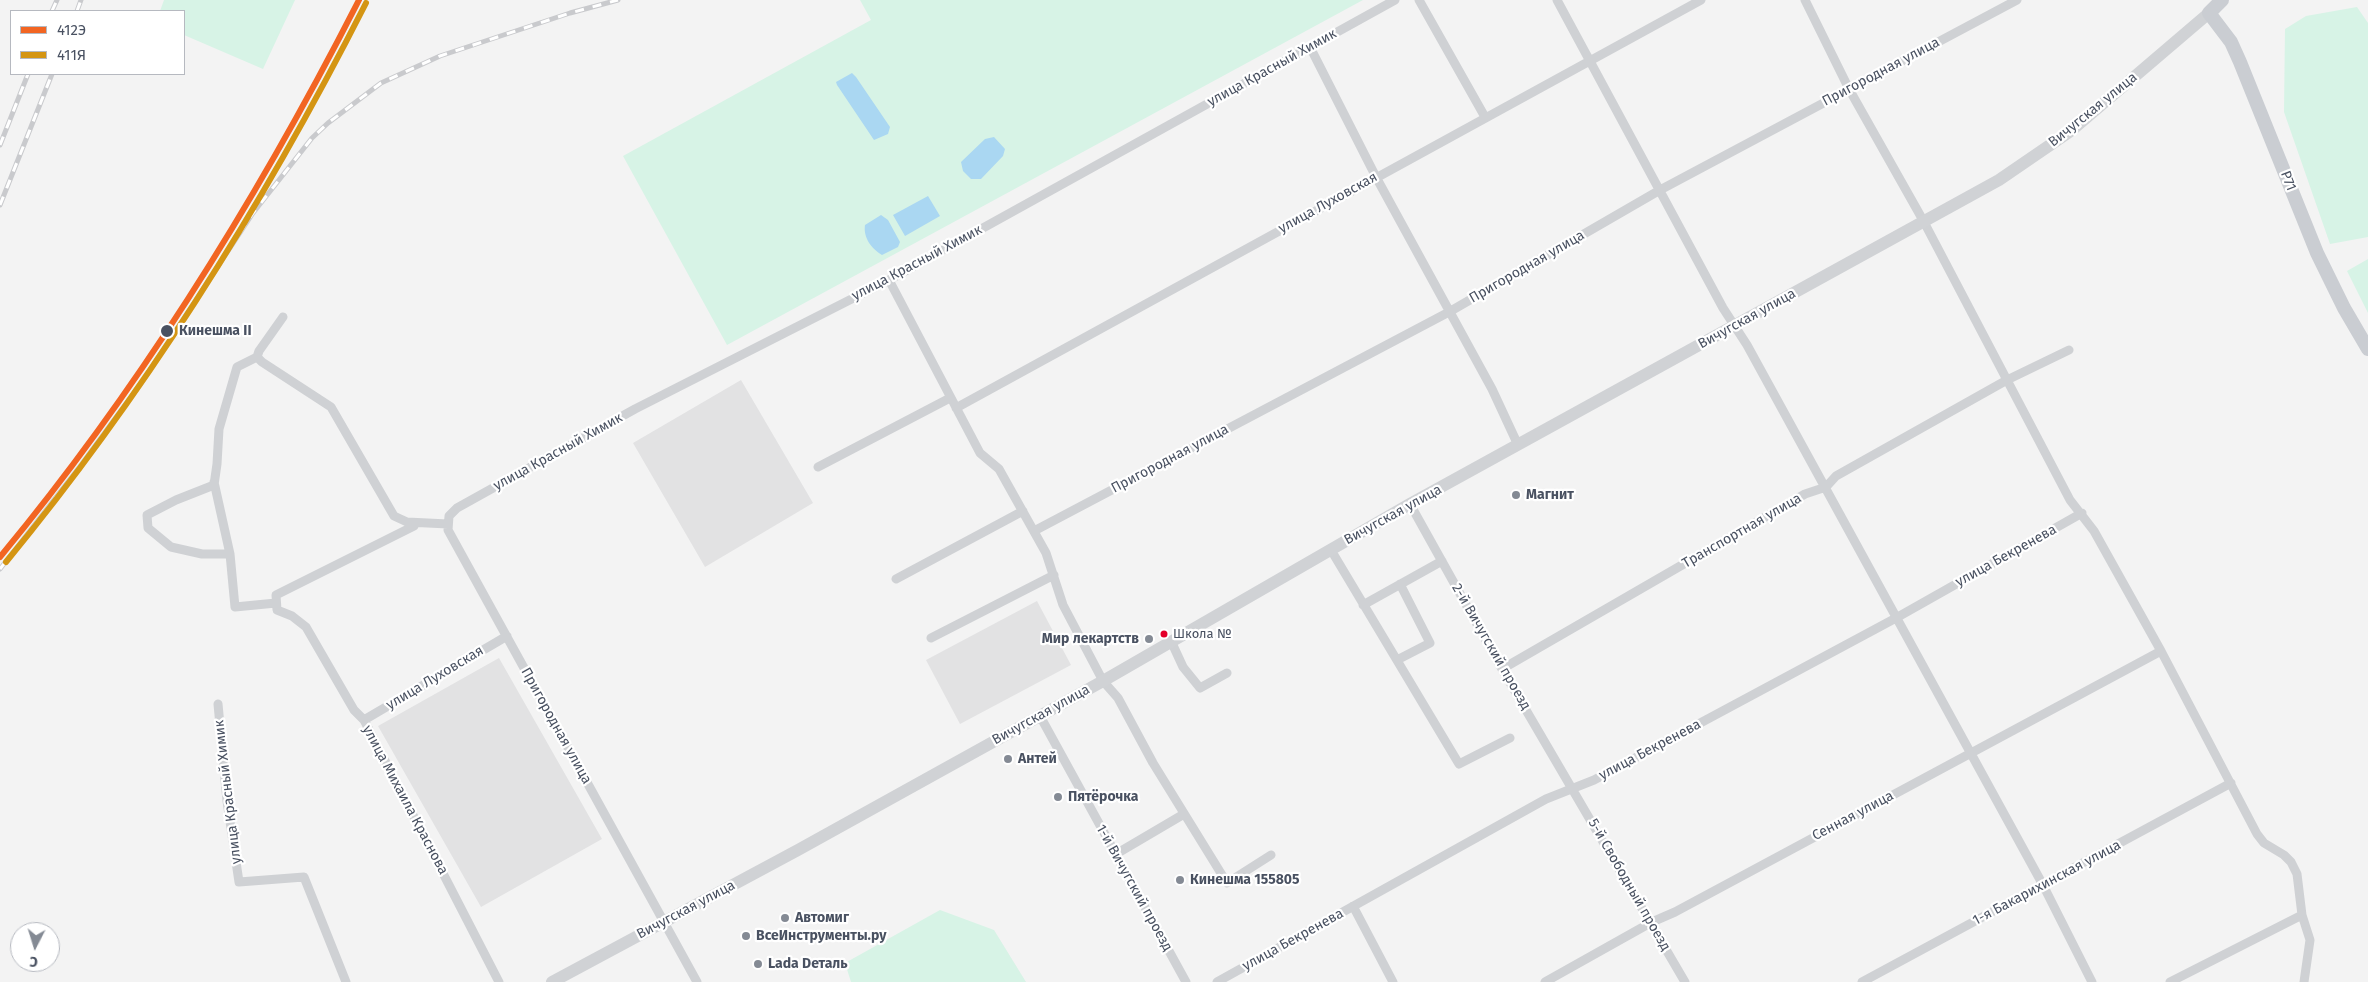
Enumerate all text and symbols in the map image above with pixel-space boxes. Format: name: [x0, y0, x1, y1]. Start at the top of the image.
legend: [10, 10, 185, 75]
text: 412Э: [57, 21, 86, 39]
street label: улица Красный Химик: [1204, 25, 1340, 111]
street label: Пригородная улица: [1819, 34, 1943, 110]
text: 411Я: [57, 46, 86, 64]
street label: Вичугская улица: [2045, 69, 2141, 151]
street label: улица Луховская: [1276, 169, 1380, 237]
street label: Р71: [2277, 169, 2299, 193]
street label: улица Красный Химик: [849, 222, 985, 304]
street label: Пригородная улица: [1466, 227, 1588, 307]
street label: Вичугская улица: [1695, 285, 1799, 353]
marker: Кинешма II: [159, 323, 175, 339]
place label: Кинешма II: [179, 323, 251, 339]
street label: улица Красный Химик: [490, 409, 626, 495]
street label: Пригородная улица: [1108, 421, 1232, 497]
street label: Вичугская улица: [1341, 481, 1445, 549]
place label: Магнит: [1526, 487, 1574, 503]
marker: Магнит: [1510, 489, 1522, 501]
street label: Транспортная улица: [1679, 490, 1805, 572]
street label: улица Бекренева: [1953, 521, 2059, 591]
street label: 2-й Вичугский проезд: [1448, 581, 1534, 713]
place label: Школа №: [1173, 626, 1232, 642]
marker: Школа №: [1159, 629, 1169, 639]
place label: Мир лекартств: [1042, 631, 1139, 647]
marker: Мир лекартств: [1143, 633, 1155, 645]
street label: улица Луховская: [383, 642, 487, 714]
street label: Пригородная улица: [517, 665, 595, 787]
street label: Вичугская улица: [989, 681, 1093, 749]
street label: улица Бекренева: [1596, 716, 1704, 784]
street label: улица Красный Химик: [211, 719, 245, 865]
street label: улица Михаила Краснова: [358, 723, 452, 877]
place label: Антей: [1018, 751, 1057, 767]
marker: Антей: [1002, 753, 1014, 765]
street label: Сенная улица: [1809, 787, 1897, 845]
place label: Пятёрочка: [1068, 789, 1138, 805]
marker: Пятёрочка: [1052, 791, 1064, 803]
street label: 5-й Свободный проезд: [1584, 816, 1674, 954]
street label: 1-й Вичугский проезд: [1092, 822, 1176, 954]
street label: 1-я Бакарихинская улица: [1970, 837, 2124, 929]
place label: Кинешма 155805: [1190, 872, 1300, 888]
marker: Кинешма 155805: [1174, 874, 1186, 886]
street label: Вичугская улица: [634, 877, 738, 943]
street label: улица Бекренева: [1240, 905, 1346, 975]
place label: Автомиг: [795, 910, 849, 926]
marker: Автомиг: [779, 912, 791, 924]
north arrow: [10, 922, 60, 972]
place label: ВсеИнструменты.ру: [756, 928, 886, 944]
marker: ВсеИнструменты.ру: [740, 930, 752, 942]
text: С: [29, 953, 38, 970]
place label: Lada Dеталь: [768, 956, 848, 972]
marker: Lada Dеталь: [752, 958, 764, 970]

